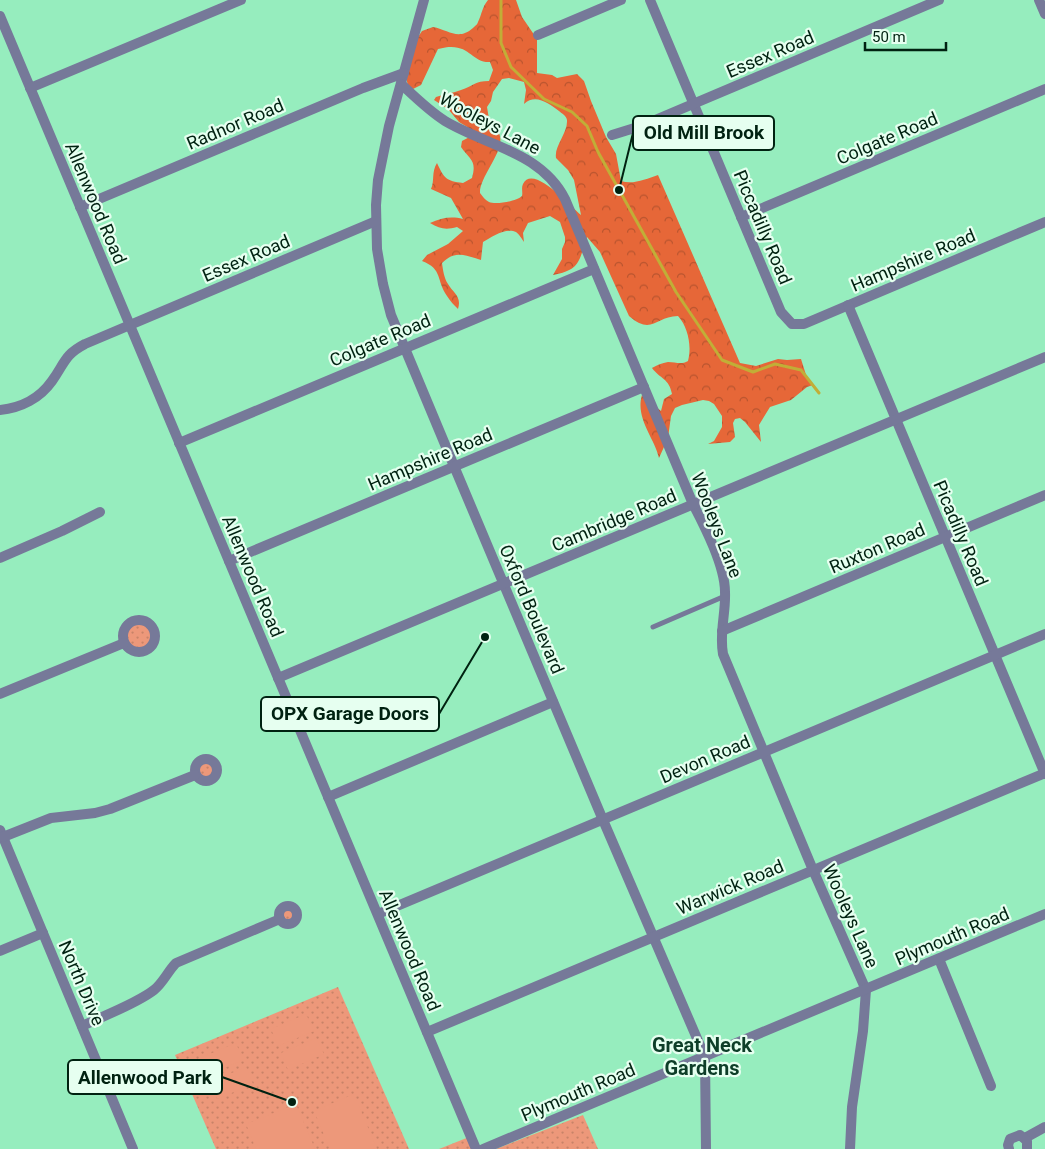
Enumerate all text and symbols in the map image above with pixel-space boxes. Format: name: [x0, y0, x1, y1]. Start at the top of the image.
scale bar: [865, 20, 946, 52]
street label: Essex Road: [723, 26, 817, 82]
text: 50 m: [872, 28, 906, 46]
street label: Wooleys Lane: [436, 88, 544, 158]
street label: Radnor Road: [183, 94, 287, 154]
street label: Colgate Road: [833, 107, 941, 169]
callout: Old Mill Brook: [633, 116, 774, 150]
text: Old Mill Brook: [644, 121, 765, 144]
street label: Allenwood Road: [61, 139, 131, 267]
street label: Piccadilly Road: [730, 167, 796, 287]
street label: Hampshire Road: [848, 224, 978, 296]
street label: Essex Road: [199, 230, 293, 286]
street label: Colgate Road: [326, 309, 434, 371]
street label: Hampshire Road: [365, 423, 495, 495]
street label: Wooleys Lane: [687, 469, 747, 581]
street label: Picadilly Road: [929, 477, 993, 589]
street label: Cambridge Road: [548, 484, 680, 556]
street label: Allenwood Road: [218, 512, 288, 640]
street label: Ruxton Road: [826, 518, 928, 578]
street label: Oxford Boulevard: [495, 541, 569, 677]
callout: OPX Garage Doors: [261, 697, 439, 731]
text: OPX Garage Doors: [271, 702, 429, 725]
street label: Devon Road: [657, 731, 753, 787]
street label: Warwick Road: [673, 855, 787, 919]
street label: Wooleys Lane: [819, 861, 883, 971]
street label: Allenwood Road: [375, 886, 445, 1014]
street label: Plymouth Road: [892, 903, 1012, 969]
street label: North Drive: [55, 937, 109, 1029]
district label: Great Neck Gardens: [652, 1033, 752, 1080]
street label: Plymouth Road: [518, 1059, 638, 1125]
callout: Allenwood Park: [68, 1060, 222, 1094]
text: Allenwood Park: [78, 1066, 213, 1089]

